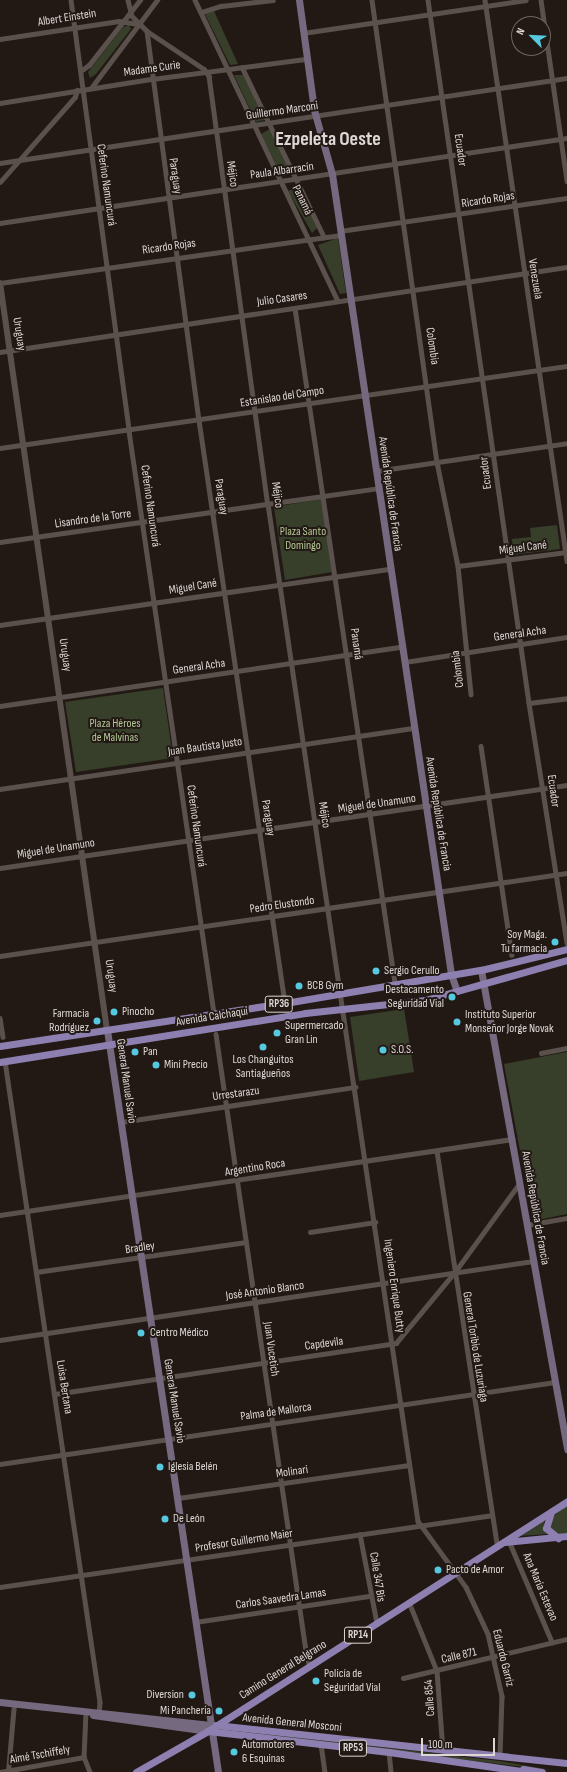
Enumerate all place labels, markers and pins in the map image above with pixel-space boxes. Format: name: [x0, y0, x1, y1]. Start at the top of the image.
place label: Soy Maga. Tu farmacia: [501, 928, 547, 956]
marker: Soy Maga. Tu farmacia: [550, 937, 560, 947]
place label: Sergio Cerullo: [384, 964, 439, 978]
marker: Sergio Cerullo: [371, 966, 381, 976]
place label: BCB Gym: [307, 979, 344, 993]
marker: BCB Gym: [294, 981, 304, 991]
place label: Destacamento Seguridad Vial: [385, 983, 444, 1011]
marker: Destacamento Seguridad Vial: [447, 992, 457, 1002]
place label: Pinocho: [122, 1005, 154, 1019]
place label: Farmacia Rodríguez: [49, 1007, 89, 1035]
marker: Pinocho: [109, 1007, 119, 1017]
place label: Instituto Superior Monseñor Jorge Novak: [465, 1008, 554, 1036]
marker: Farmacia Rodríguez: [92, 1016, 102, 1026]
marker: Instituto Superior Monseñor Jorge Novak: [452, 1017, 462, 1027]
place label: Supermercado Gran Lin: [285, 1019, 343, 1047]
marker: Supermercado Gran Lin: [272, 1028, 282, 1038]
marker: Los Changuitos Santiagueños: [258, 1042, 268, 1052]
place label: S.O.S.: [391, 1043, 413, 1057]
place label: Pan: [143, 1045, 158, 1059]
marker: S.O.S.: [378, 1045, 388, 1055]
marker: Pan: [130, 1047, 140, 1057]
place label: Los Changuitos Santiagueños: [232, 1053, 294, 1081]
place label: Mini Precio: [164, 1058, 208, 1072]
marker: Mini Precio: [151, 1060, 161, 1070]
place label: Centro Médico: [150, 1326, 208, 1340]
marker: Centro Médico: [135, 1327, 147, 1339]
place label: Iglesia Belén: [168, 1460, 218, 1474]
marker: Iglesia Belén: [155, 1462, 165, 1472]
place label: De León: [173, 1512, 205, 1526]
marker: De León: [160, 1514, 170, 1524]
place label: Pacto de Amor: [446, 1563, 504, 1577]
marker: Pacto de Amor: [433, 1565, 443, 1575]
place label: Policía de Seguridad Vial: [324, 1667, 380, 1695]
marker: Policía de Seguridad Vial: [311, 1676, 321, 1686]
place label: Diversion: [147, 1688, 184, 1702]
marker: Diversion: [187, 1690, 197, 1700]
place label: Mi Pancheria: [160, 1704, 211, 1718]
marker: Mi Pancheria: [214, 1706, 224, 1716]
place label: Automotores 6 Esquinas: [242, 1738, 294, 1766]
marker: Automotores 6 Esquinas: [229, 1747, 239, 1757]

